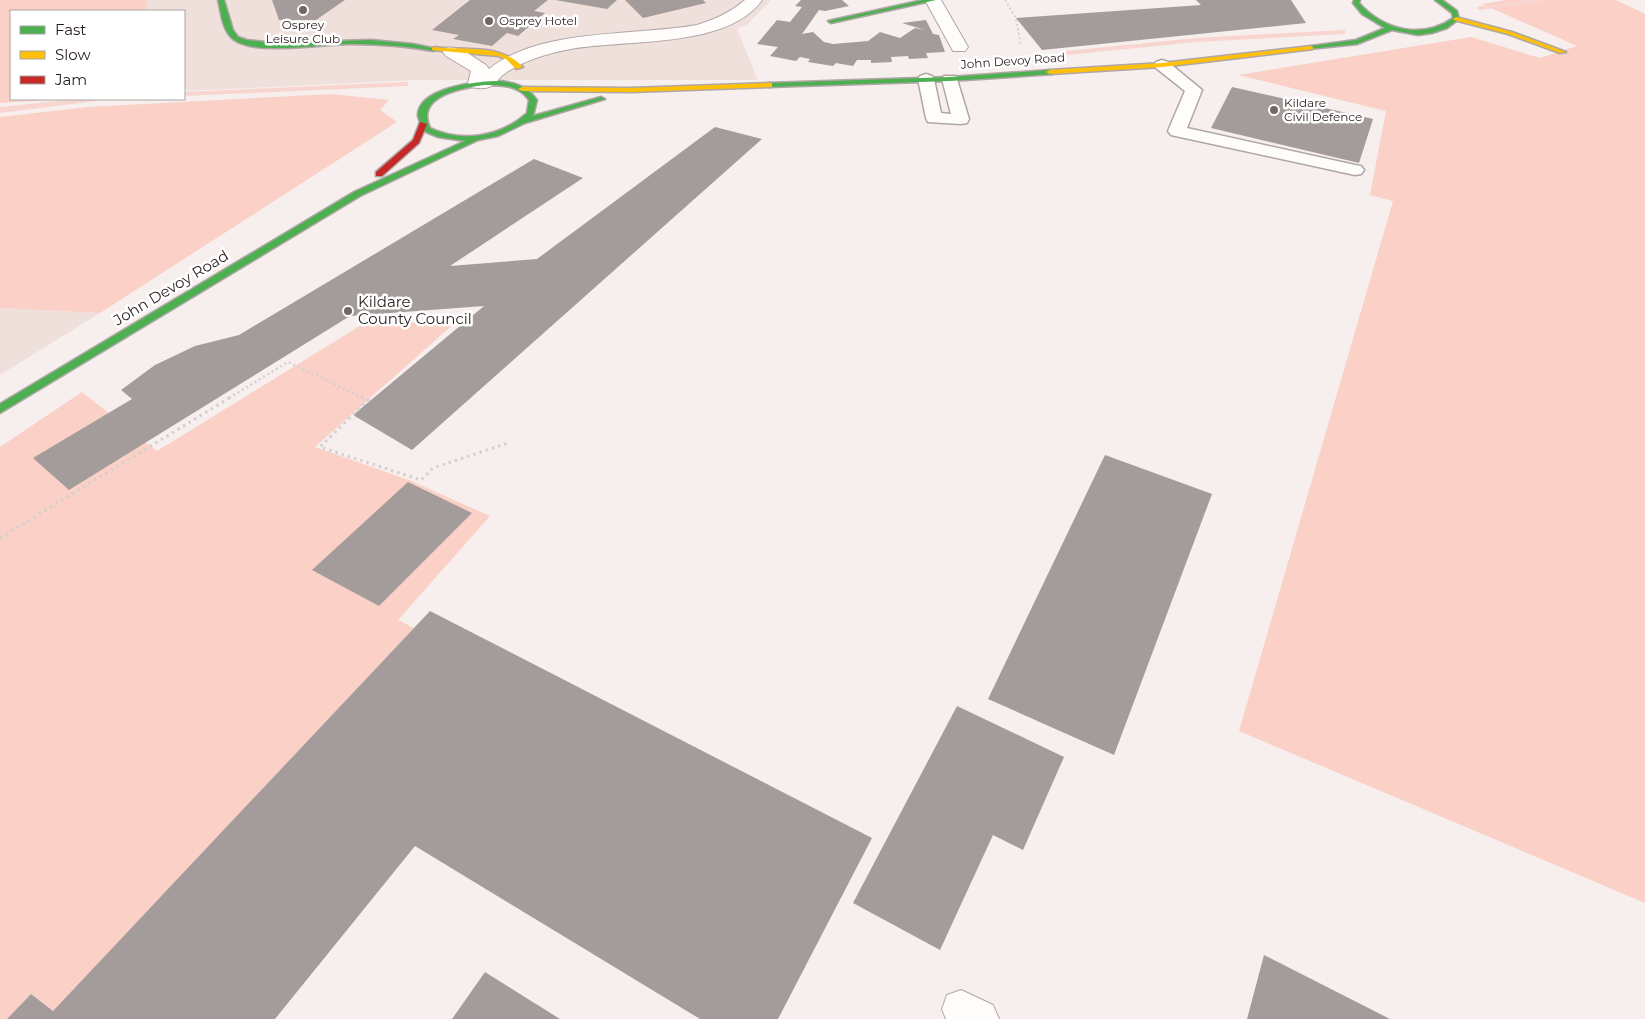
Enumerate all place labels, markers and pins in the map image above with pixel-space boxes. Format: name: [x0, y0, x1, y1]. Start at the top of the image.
marker: Osprey Leisure Club: [297, 4, 309, 16]
place label: Osprey Hotel: [499, 13, 577, 28]
marker: Osprey Hotel: [483, 15, 495, 27]
place label: Osprey Leisure Club: [266, 17, 340, 46]
place label: Kildare Civil Defence: [1284, 95, 1362, 124]
marker: Kildare Civil Defence: [1268, 104, 1280, 116]
place label: Kildare County Council: [358, 292, 472, 328]
marker: Kildare County Council: [342, 305, 354, 317]

